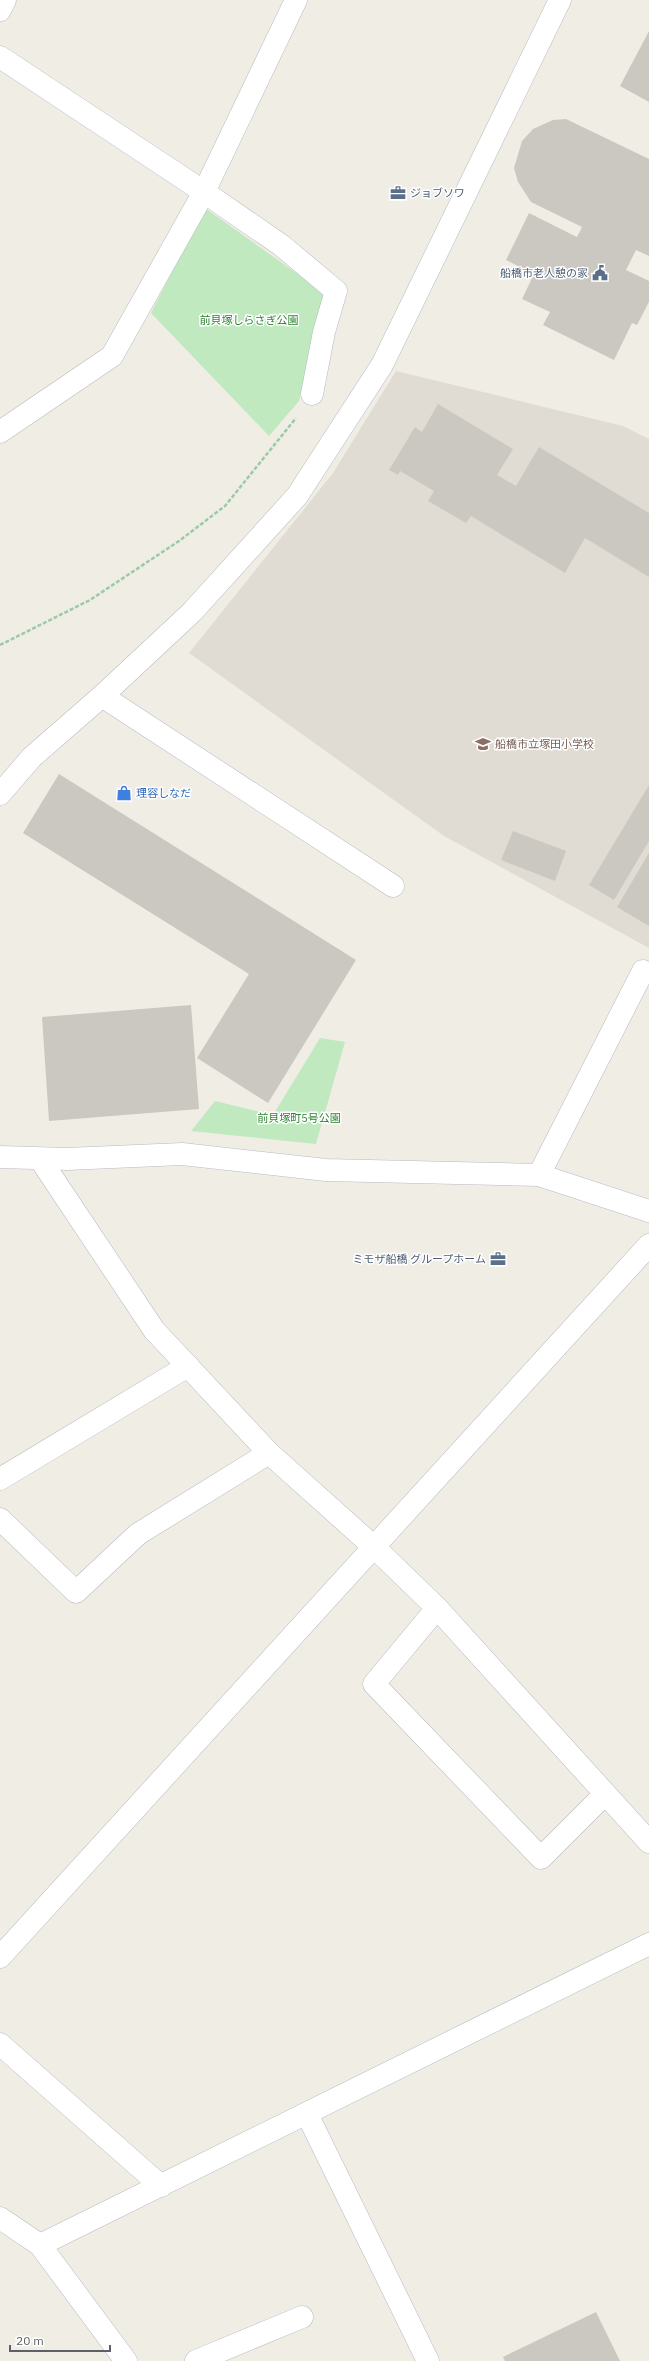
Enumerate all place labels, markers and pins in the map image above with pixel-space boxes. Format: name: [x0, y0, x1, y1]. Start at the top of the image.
office icon: ジョブソワ: [389, 184, 407, 202]
place label: ジョブソワ: [410, 186, 465, 200]
public building icon: 船橋市老人憩の家: [591, 264, 609, 282]
place label: 船橋市老人憩の家: [500, 266, 588, 280]
school or university icon: 船橋市立塚田小学校: [474, 735, 492, 753]
place label: 船橋市立塚田小学校: [495, 737, 594, 751]
shop icon: 理容しなだ: [115, 784, 133, 802]
place label: 理容しなだ: [136, 786, 191, 800]
office icon: ミモザ船橋 グループホーム: [489, 1250, 507, 1268]
place label: ミモザ船橋 グループホーム: [352, 1252, 486, 1266]

